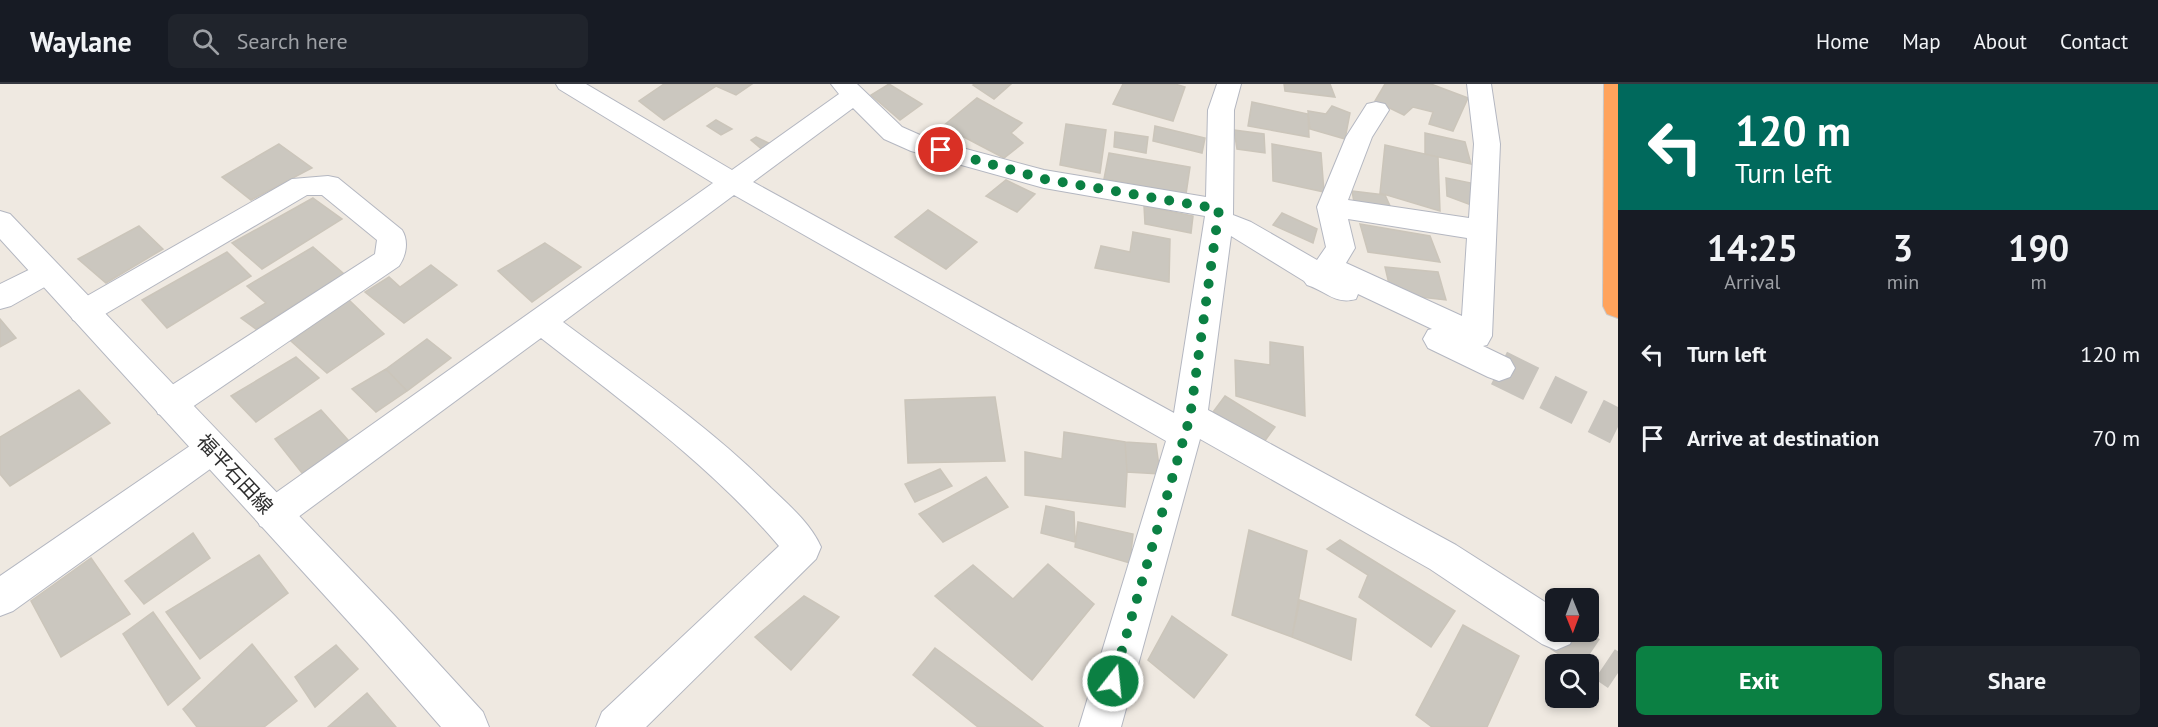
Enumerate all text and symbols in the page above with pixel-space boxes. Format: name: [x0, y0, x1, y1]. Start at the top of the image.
search box: [168, 14, 588, 68]
text: Waylane: [30, 23, 132, 60]
icon: search: [189, 25, 222, 58]
text: Search here: [237, 27, 348, 55]
text: Home: [1816, 28, 1869, 55]
text: Map: [1902, 28, 1941, 55]
text: About: [1974, 28, 2027, 55]
text: Contact: [2060, 28, 2128, 55]
text: 120 m: [1735, 103, 1851, 158]
icon: left: [1636, 108, 1714, 186]
pin: [915, 124, 966, 175]
icon: arrive: [924, 133, 957, 166]
text: Turn left: [1735, 156, 1832, 190]
text: 14:25: [1707, 224, 1798, 271]
text: 3: [1893, 224, 1913, 271]
text: 190: [2008, 224, 2069, 271]
text: Arrival: [1724, 269, 1780, 295]
text: min: [1887, 269, 1919, 295]
text: m: [2031, 269, 2047, 295]
icon: left: [1636, 338, 1669, 371]
text: Turn left: [1687, 340, 1767, 368]
text: 120 m: [2080, 340, 2140, 368]
icon: arrive: [1636, 422, 1669, 455]
text: Arrive at destination: [1687, 424, 1879, 452]
text: 70 m: [2092, 424, 2140, 452]
street label: 福平石田線: [191, 429, 279, 519]
north arrow: [1545, 588, 1599, 642]
map controls: [1545, 588, 1599, 708]
button: Exit: [1636, 646, 1882, 715]
button: Share: [1894, 646, 2140, 715]
position arrow: [1081, 649, 1145, 713]
button: search: [1545, 654, 1599, 708]

